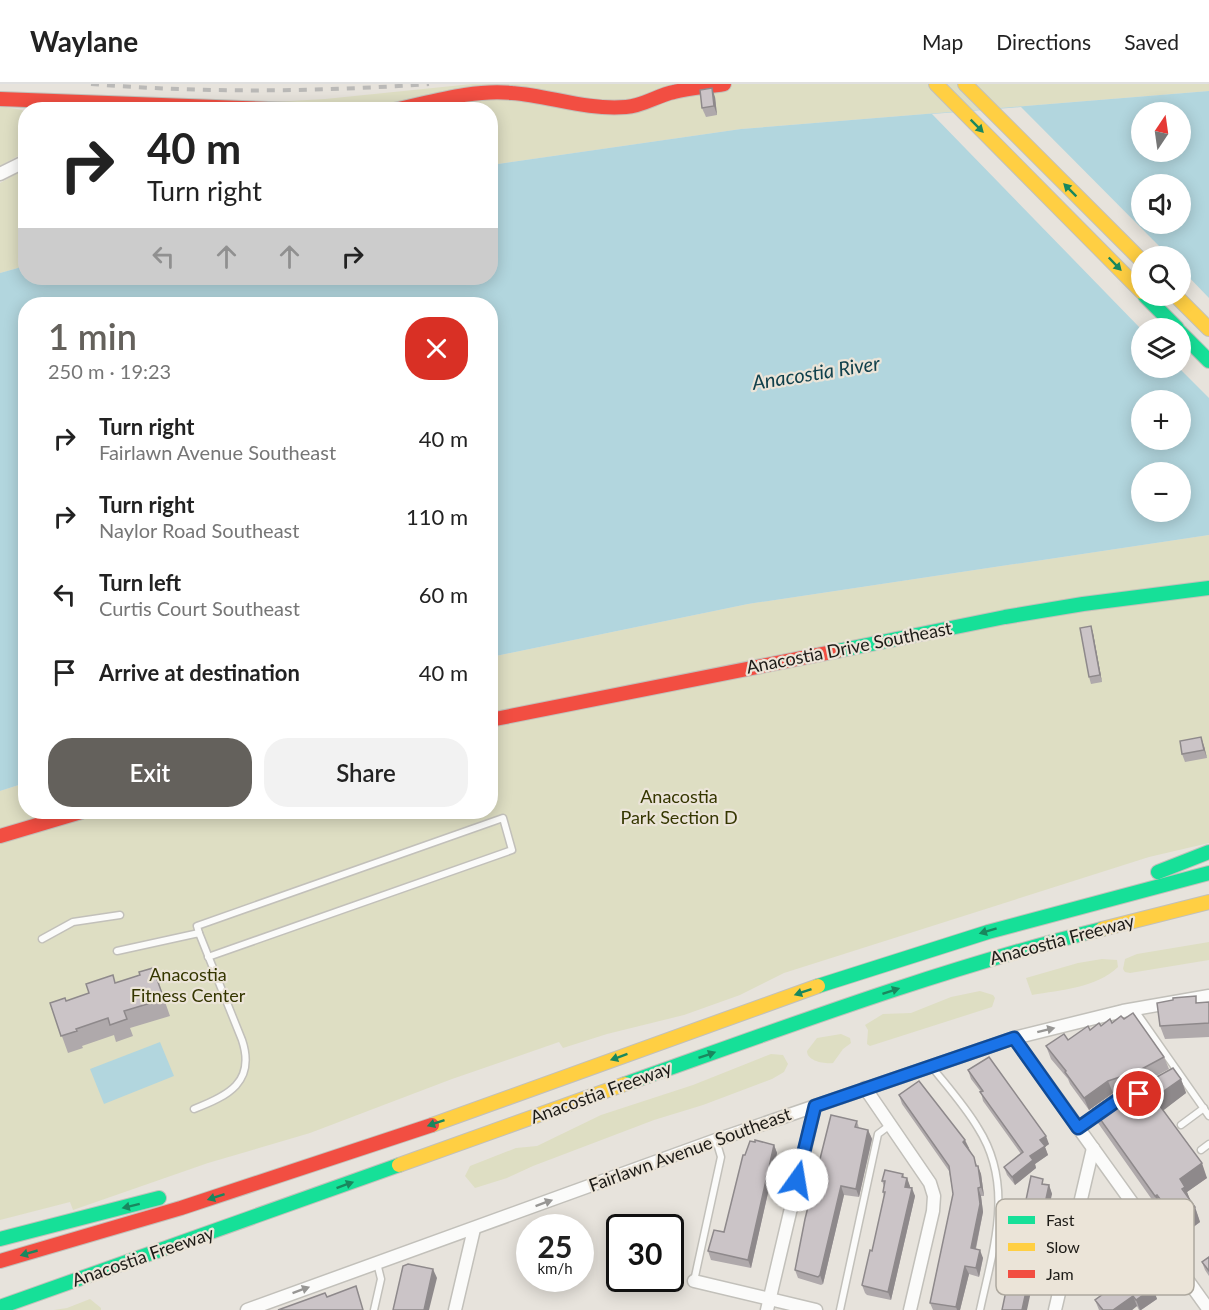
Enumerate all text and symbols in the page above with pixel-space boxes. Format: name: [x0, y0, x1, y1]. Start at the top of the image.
text: Waylane: [30, 24, 138, 58]
text: Map: [922, 29, 963, 54]
text: Directions: [996, 29, 1091, 54]
text: Saved: [1124, 29, 1179, 54]
north arrow: [1131, 102, 1191, 162]
map controls: [1131, 102, 1191, 522]
one-way arrow: [970, 118, 984, 132]
text: 40 m: [147, 123, 241, 173]
icon: right: [48, 126, 126, 204]
text: Turn right: [147, 174, 262, 207]
button: sound: [1131, 174, 1191, 234]
one-way arrow: [1064, 183, 1078, 197]
icon: left: [147, 240, 180, 273]
icon: ahead: [210, 240, 243, 273]
icon: ahead: [273, 240, 306, 273]
icon: right: [336, 240, 369, 273]
button: search: [1131, 246, 1191, 306]
one-way arrow: [1107, 257, 1121, 271]
text: 1 min: [48, 314, 137, 358]
button: close: [405, 317, 468, 380]
button: layers: [1131, 318, 1191, 378]
water label: Anacostia River: [749, 350, 883, 394]
text: 250 m · 19:23: [48, 359, 171, 383]
button: +: [1131, 390, 1191, 450]
text: Turn right: [99, 413, 194, 440]
icon: right: [48, 422, 81, 455]
text: 40 m: [419, 425, 468, 452]
text: Fairlawn Avenue Southeast: [99, 440, 336, 464]
button: −: [1131, 462, 1191, 522]
text: Turn right: [99, 491, 194, 518]
icon: right: [48, 500, 81, 533]
text: 110 m: [406, 503, 468, 530]
text: Naylor Road Southeast: [99, 518, 299, 542]
text: Turn left: [99, 569, 181, 596]
icon: left: [48, 578, 81, 611]
text: 60 m: [419, 581, 468, 608]
text: Curtis Court Southeast: [99, 596, 300, 620]
street label: Anacostia Drive Southeast: [744, 616, 954, 678]
icon: arrive: [48, 656, 81, 689]
text: Arrive at destination: [99, 659, 300, 686]
text: 40 m: [419, 659, 468, 686]
button: Exit: [48, 738, 252, 807]
button: Share: [264, 738, 468, 807]
park label: Anacostia Park Section D: [620, 785, 738, 828]
street label: Anacostia Freeway: [987, 909, 1137, 969]
one-way arrow: [979, 927, 997, 936]
park label: Anacostia Fitness Center: [131, 963, 246, 1006]
one-way arrow: [882, 986, 900, 995]
one-way arrow: [794, 987, 812, 997]
one-way arrow: [1037, 1024, 1055, 1034]
one-way arrow: [698, 1050, 716, 1059]
one-way arrow: [610, 1053, 628, 1063]
street label: Anacostia Freeway: [527, 1056, 675, 1128]
pin: [1113, 1068, 1164, 1119]
icon: arrive: [1122, 1077, 1155, 1110]
street label: Fairlawn Avenue Southeast: [586, 1102, 794, 1196]
one-way arrow: [427, 1119, 445, 1129]
position arrow: [765, 1148, 829, 1212]
one-way arrow: [337, 1180, 355, 1190]
one-way arrow: [207, 1193, 225, 1202]
one-way arrow: [535, 1197, 553, 1207]
legend: [996, 1199, 1194, 1295]
one-way arrow: [122, 1201, 140, 1211]
text: Fast: [1046, 1210, 1075, 1229]
speed limit sign: 30: [606, 1214, 684, 1292]
street label: Anacostia Freeway: [69, 1221, 217, 1291]
text: 25: [538, 1228, 572, 1264]
text: Slow: [1046, 1237, 1080, 1256]
one-way arrow: [20, 1249, 38, 1258]
text: km/h: [537, 1259, 573, 1277]
text: Jam: [1046, 1264, 1074, 1283]
one-way arrow: [293, 1285, 311, 1295]

